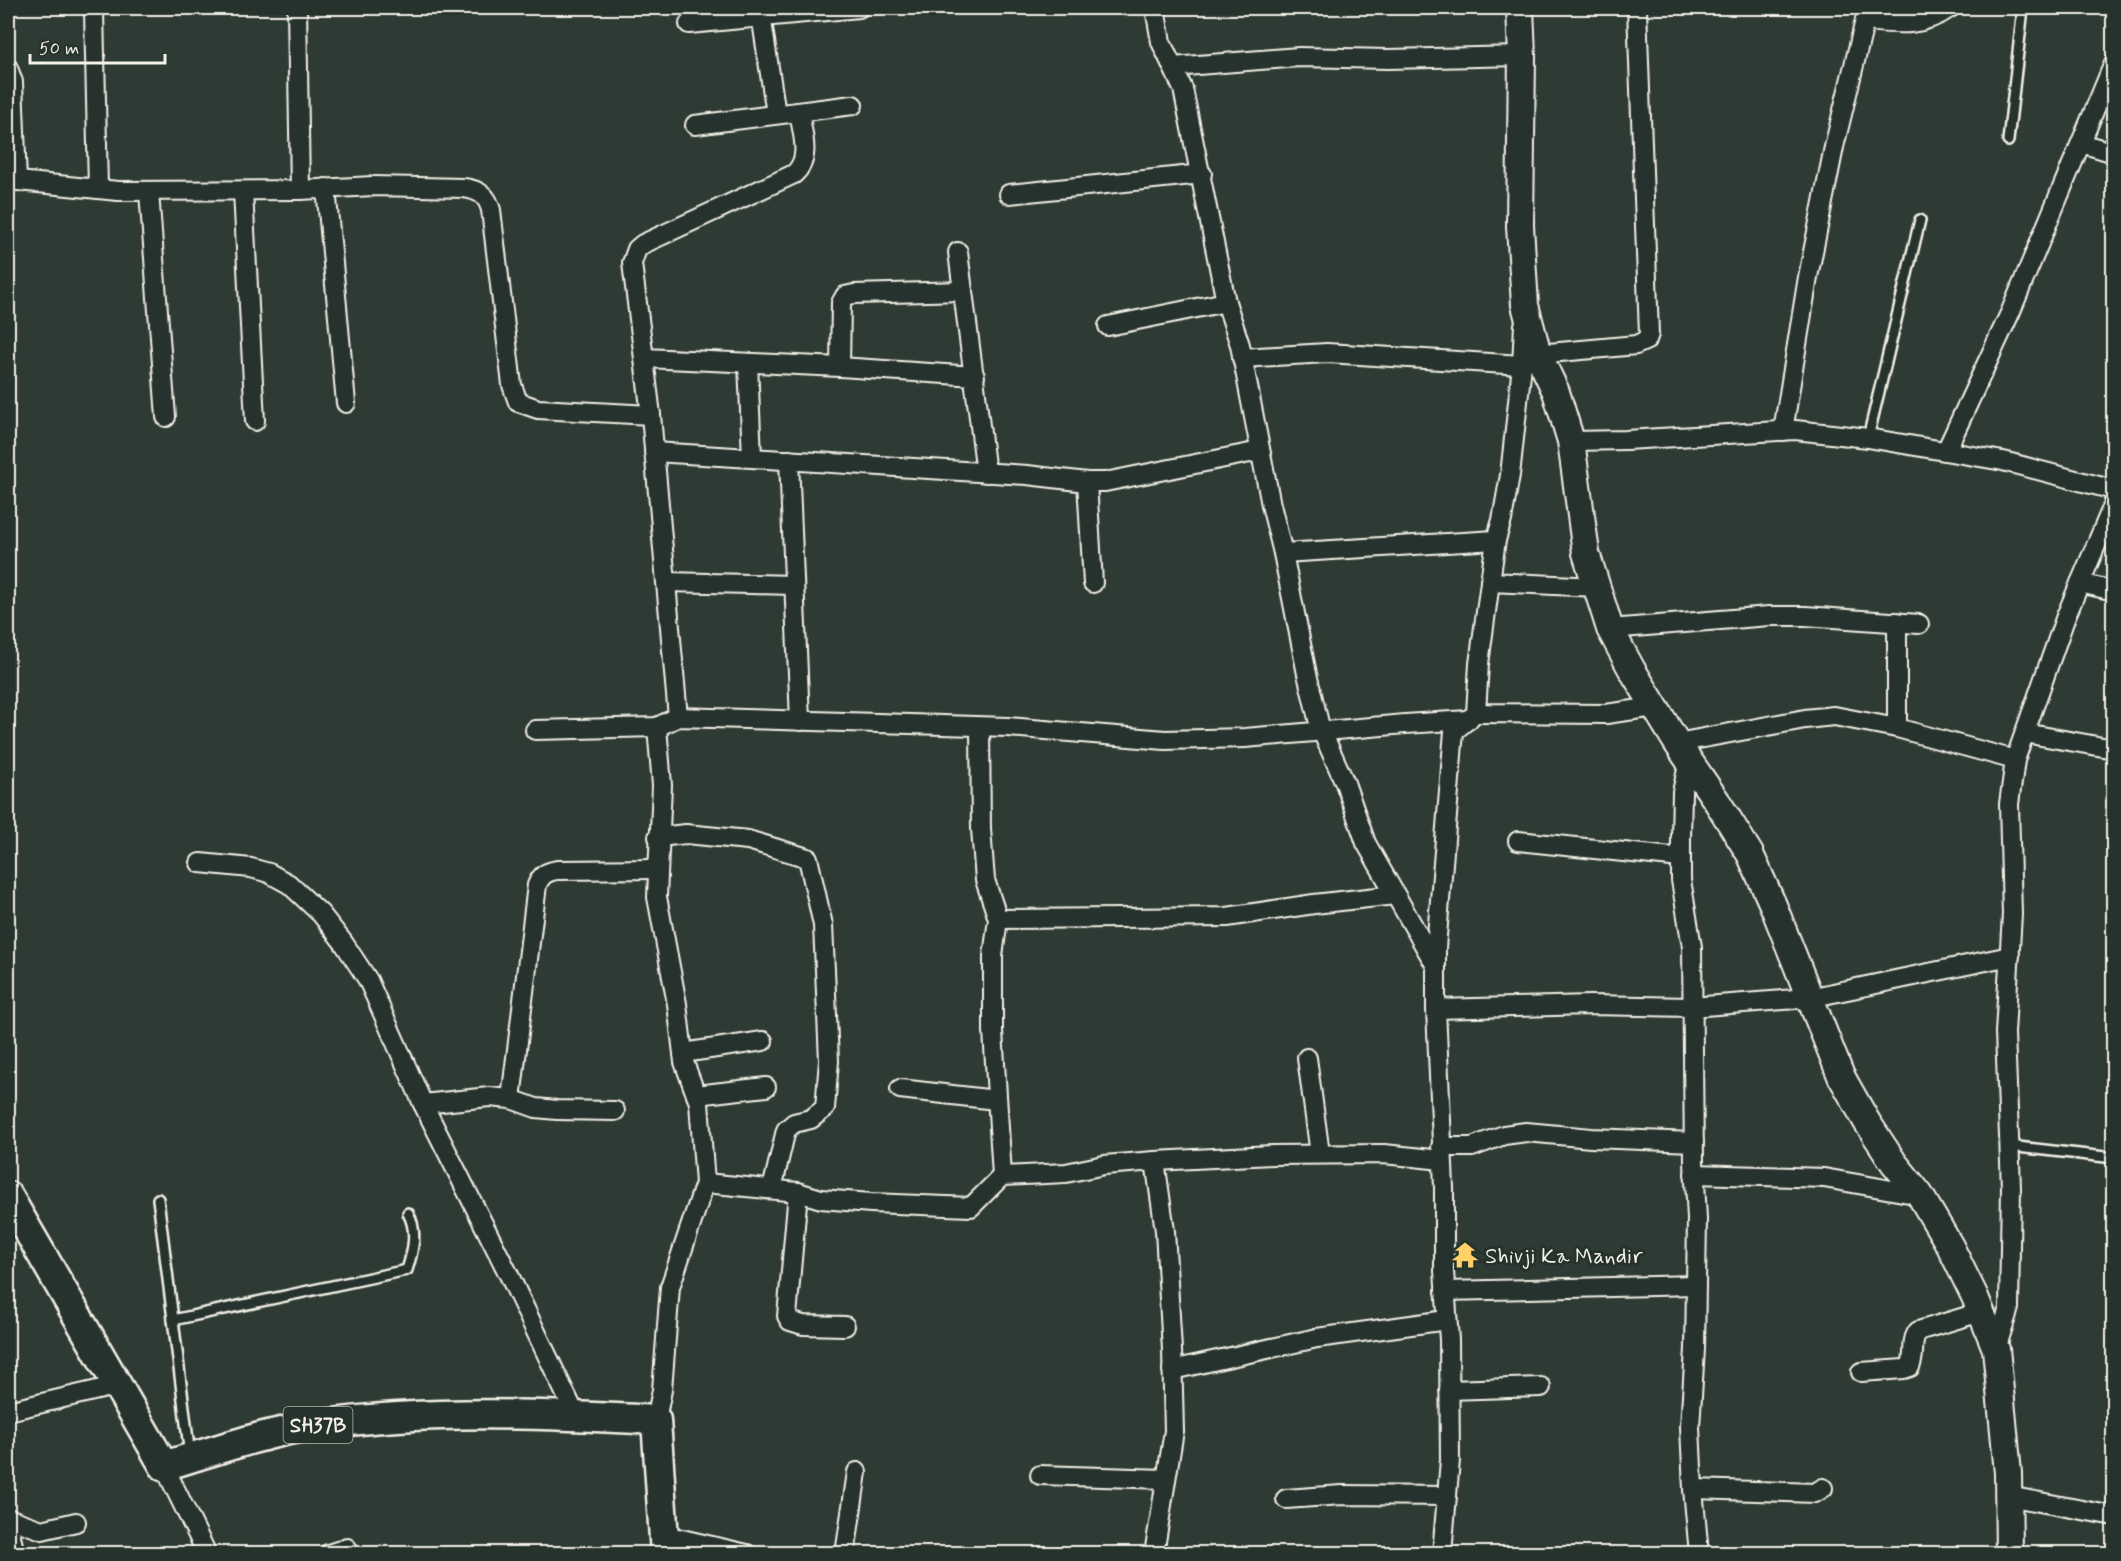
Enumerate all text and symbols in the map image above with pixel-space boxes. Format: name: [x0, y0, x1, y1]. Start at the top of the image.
scale bar: [30, 27, 165, 65]
text: 50 m: [39, 37, 79, 61]
temple icon: Shivji Ka Mandir: [1450, 1240, 1480, 1270]
place label: Shivji Ka Mandir: [1485, 1243, 1643, 1271]
road number: SH37B: [284, 1407, 352, 1443]

